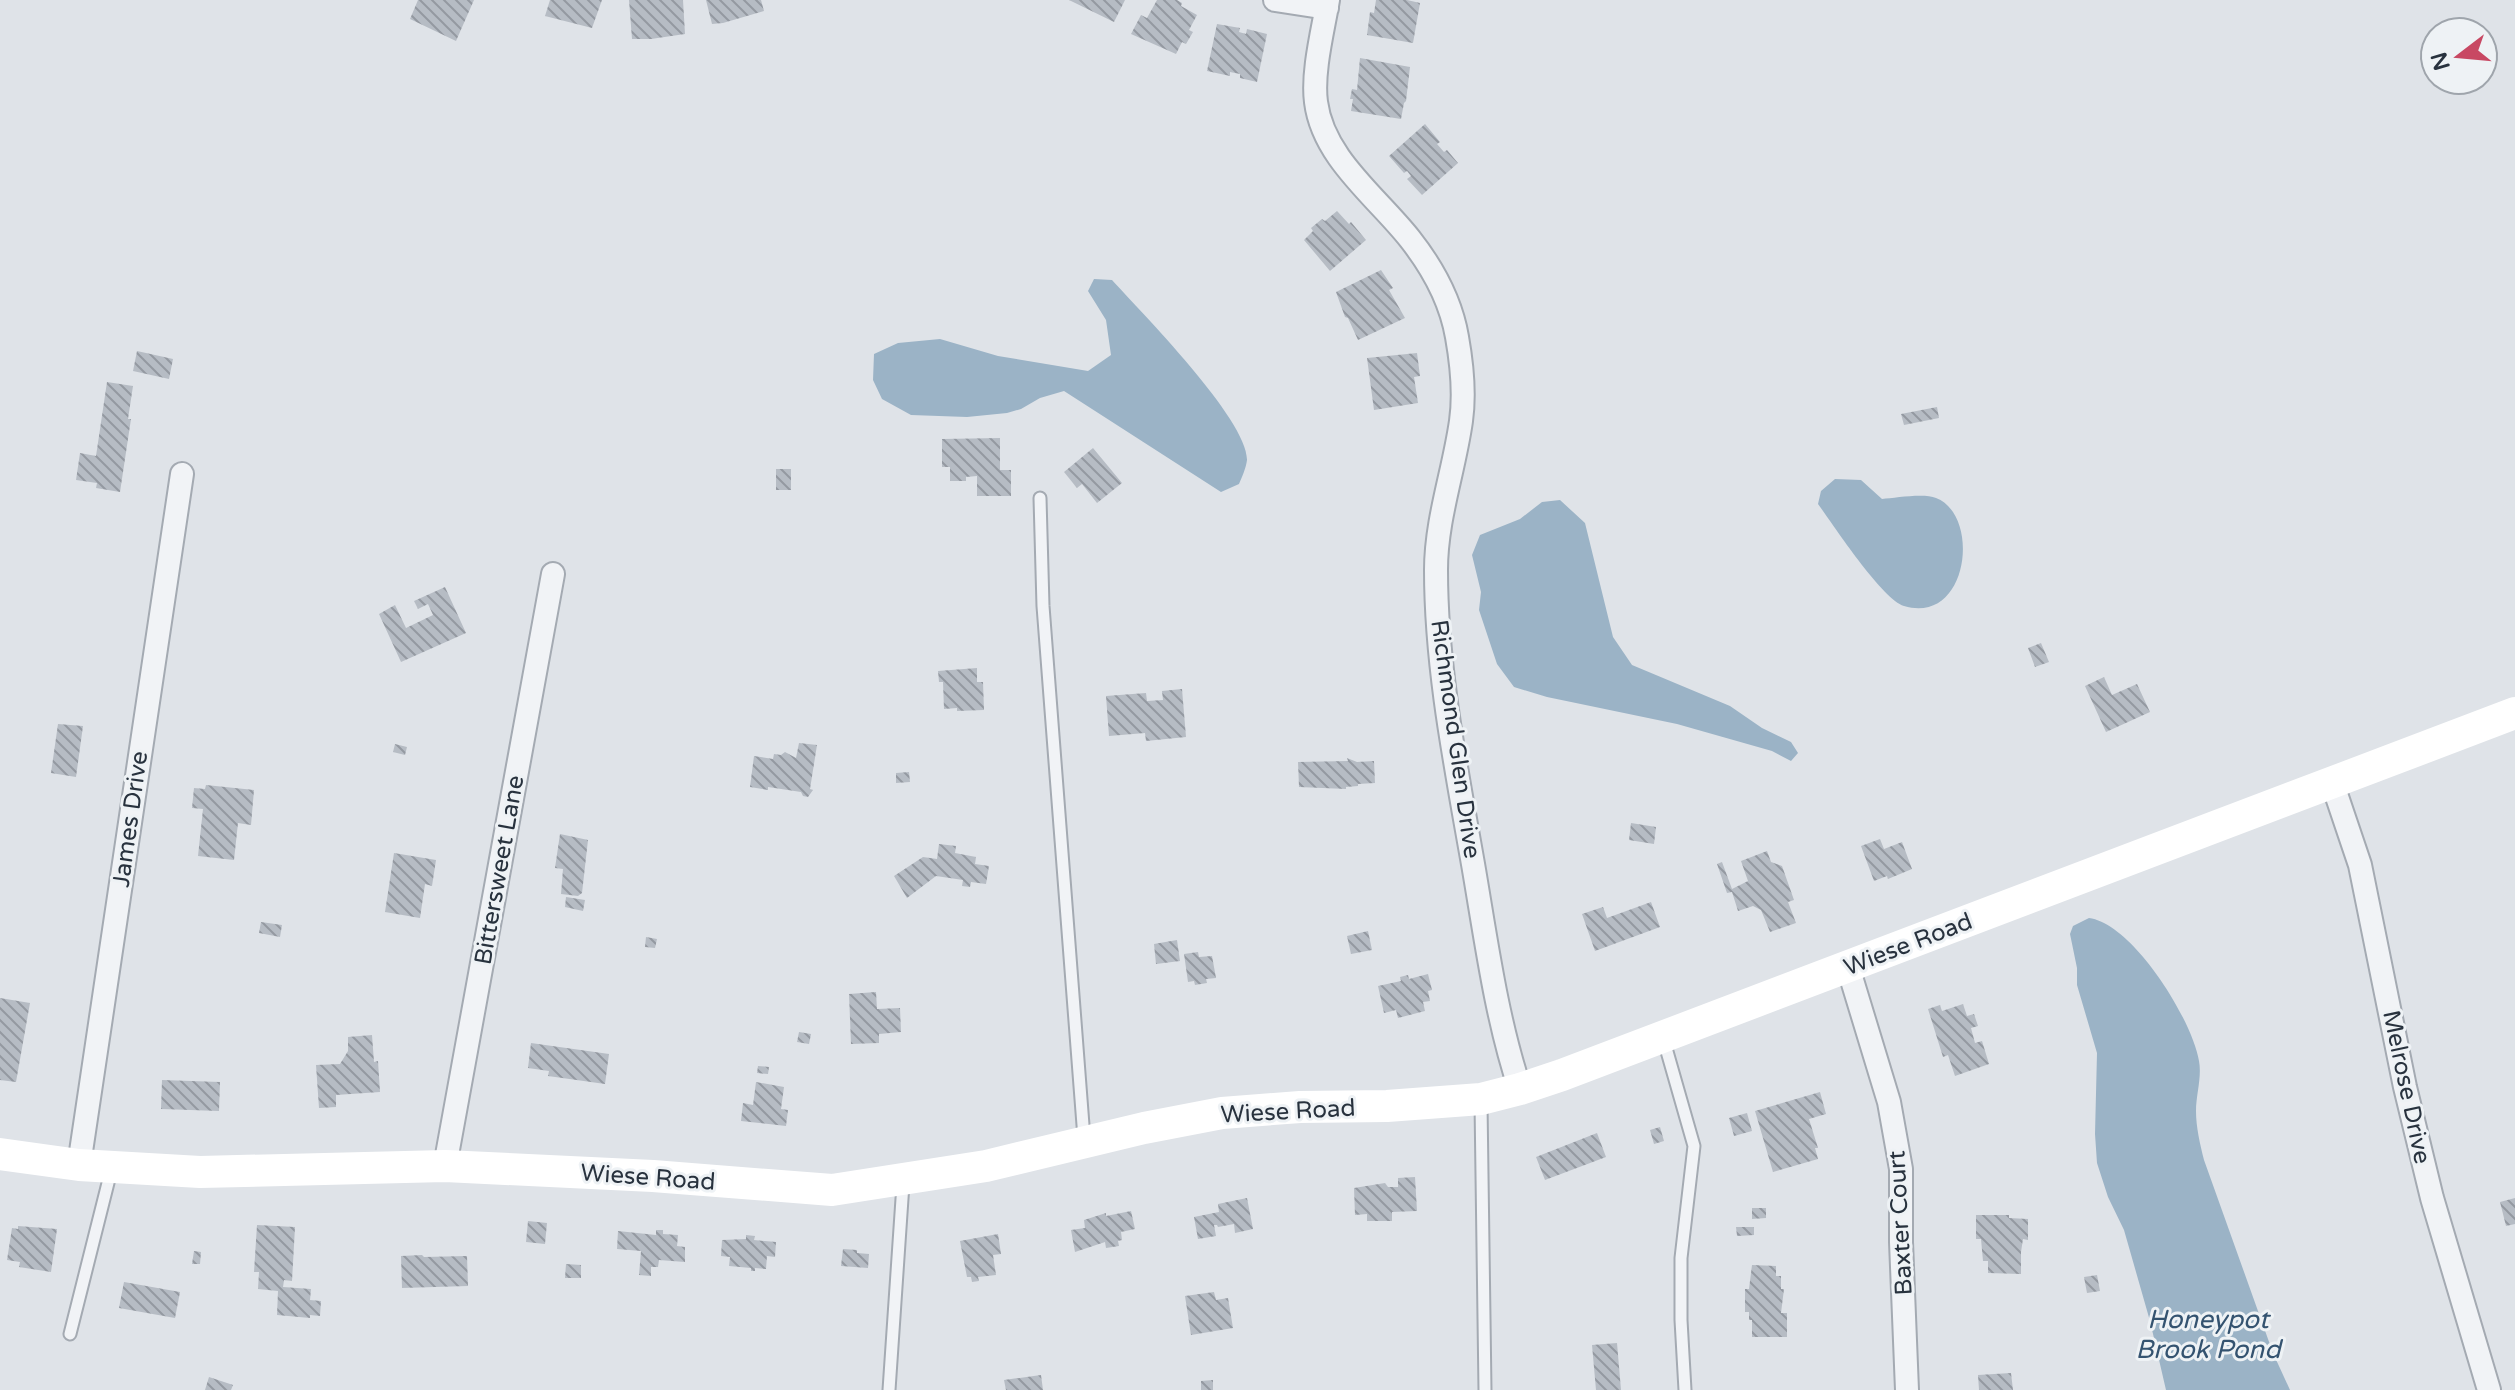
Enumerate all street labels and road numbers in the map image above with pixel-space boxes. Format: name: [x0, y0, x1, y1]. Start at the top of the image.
street label: Richmond Glen Drive: [1424, 618, 1487, 860]
street label: James Drive: [107, 749, 154, 889]
street label: Bittersweet Lane: [469, 773, 530, 967]
street label: Wiese Road: [1840, 907, 1977, 982]
street label: Melrose Drive: [2376, 1008, 2437, 1167]
street label: Wiese Road: [1220, 1093, 1356, 1130]
street label: Baxter Court: [1882, 1150, 1919, 1296]
street label: Wiese Road: [579, 1158, 716, 1197]

